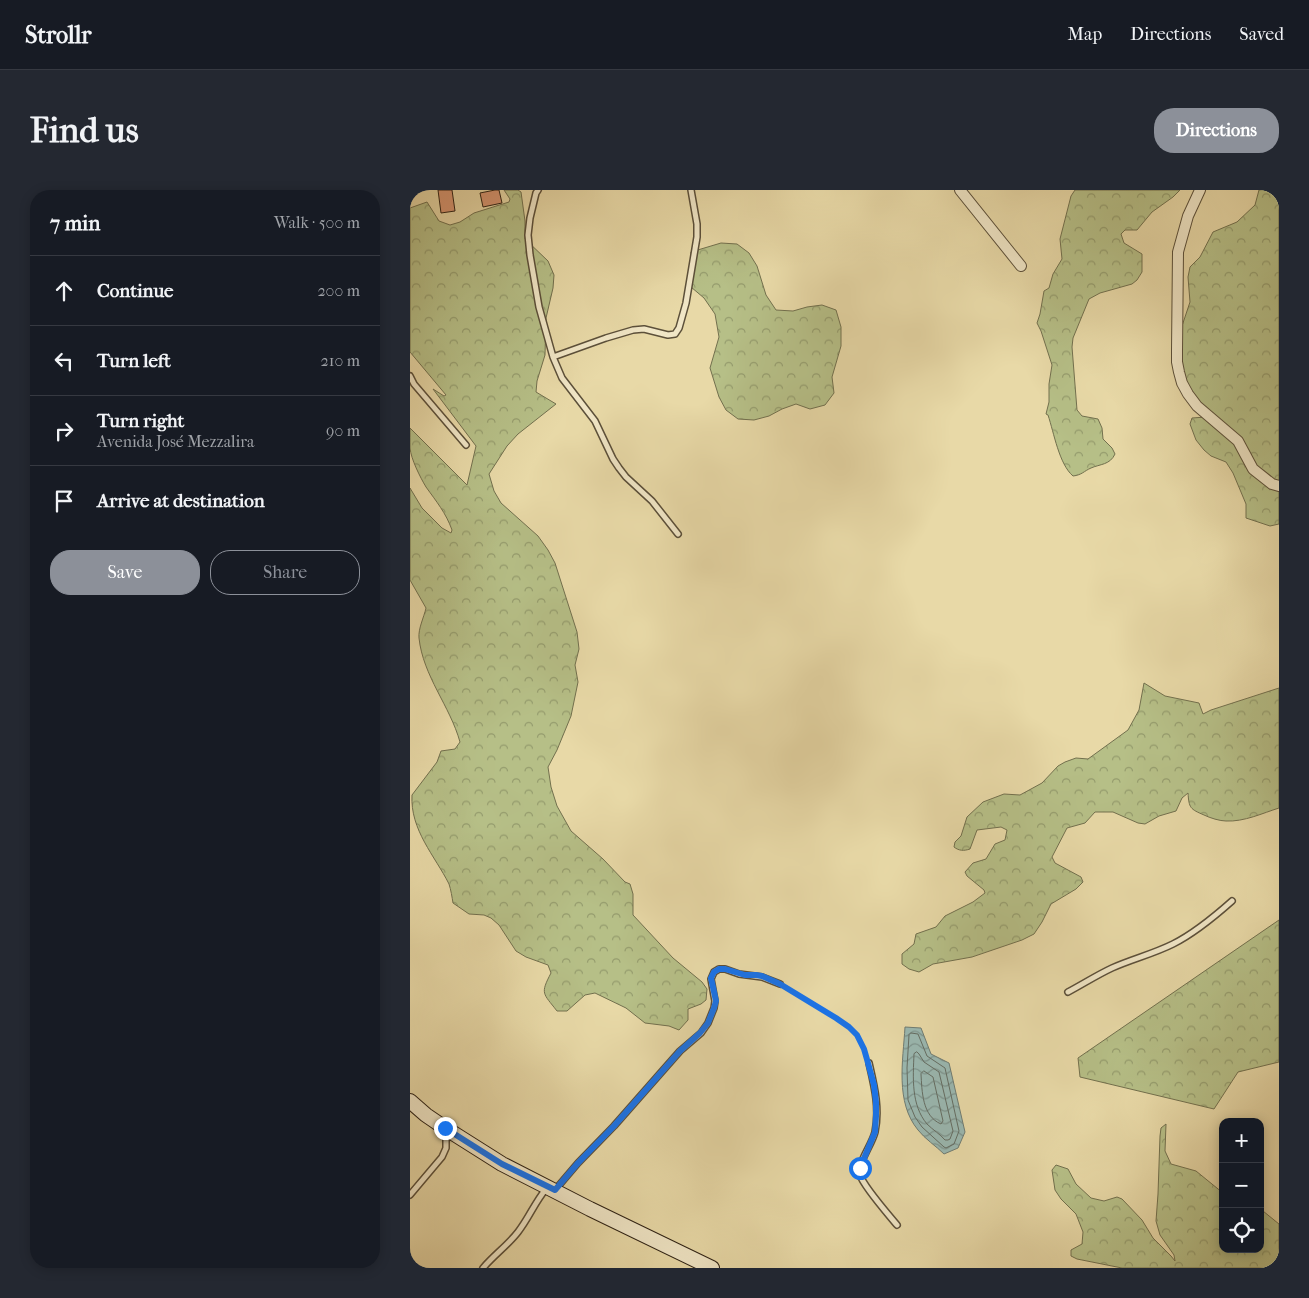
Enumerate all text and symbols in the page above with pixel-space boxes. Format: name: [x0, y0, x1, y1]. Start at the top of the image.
text: Strollr: [25, 21, 92, 49]
text: Map: [1068, 24, 1102, 45]
text: Directions: [1130, 24, 1211, 45]
text: Saved: [1239, 24, 1284, 45]
button: Directions: [1154, 108, 1279, 153]
text: Find us: [30, 110, 139, 151]
text: 7 min: [50, 211, 101, 235]
text: Walk · 500 m: [274, 213, 360, 232]
icon: ahead: [50, 277, 78, 305]
text: Continue: [97, 280, 173, 302]
text: 200 m: [317, 281, 360, 300]
icon: left: [50, 347, 78, 375]
text: Turn left: [97, 350, 171, 372]
text: 210 m: [321, 351, 360, 370]
text: Turn right: [97, 410, 184, 432]
icon: right: [50, 417, 78, 445]
text: 90 m: [326, 421, 360, 440]
text: Avenida José Mezzalira: [97, 432, 254, 451]
icon: arrive: [50, 487, 78, 515]
text: Arrive at destination: [97, 490, 265, 512]
button: Save: [50, 550, 200, 595]
button: Share: [210, 550, 360, 595]
route end: [434, 1117, 457, 1140]
map controls: [1219, 1118, 1264, 1253]
button: +: [1219, 1118, 1264, 1163]
route start: [849, 1157, 872, 1180]
button: −: [1219, 1163, 1264, 1208]
button: locate: [1219, 1208, 1264, 1253]

